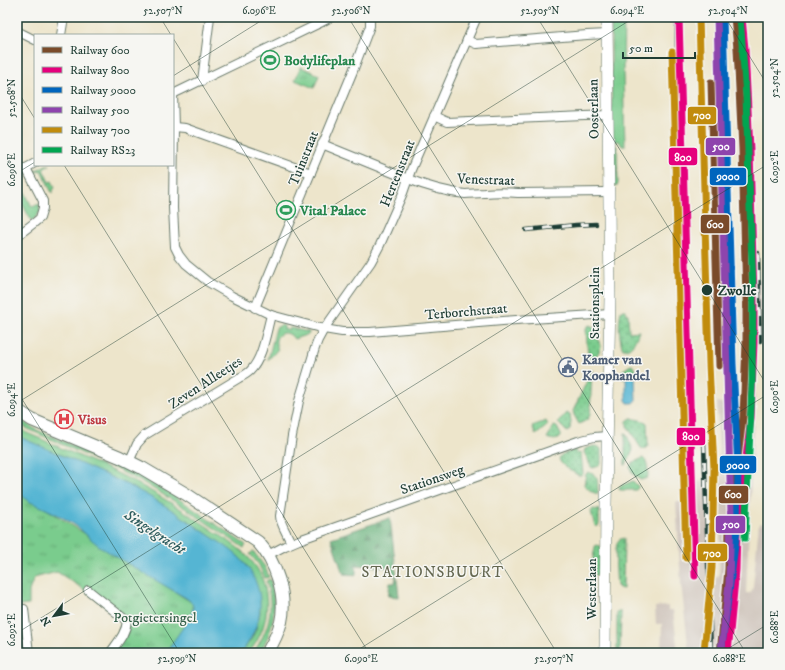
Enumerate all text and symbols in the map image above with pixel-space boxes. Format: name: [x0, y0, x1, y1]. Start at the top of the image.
text: 52.507°N: [143, 5, 183, 17]
text: 6.096°E: [242, 5, 276, 17]
text: 52.506°N: [331, 5, 371, 17]
text: 52.505°N: [520, 5, 560, 17]
text: 6.094°E: [610, 5, 644, 17]
text: 52.504°N: [708, 5, 748, 17]
legend: [34, 34, 174, 166]
scale bar: [623, 34, 695, 60]
text: 50 m: [629, 41, 653, 56]
text: Railway 600: [70, 43, 130, 58]
sports icon: Bodylifeplan: [259, 49, 281, 71]
place label: Bodylifeplan: [284, 52, 356, 70]
text: 52.504°N: [769, 58, 781, 98]
text: Railway 800: [70, 63, 130, 78]
text: 52.508°N: [6, 78, 18, 118]
street label: Oosterlaan: [584, 78, 604, 139]
text: Railway 9000: [70, 83, 136, 98]
text: Railway 500: [70, 103, 130, 118]
line badge: 700: [687, 106, 717, 125]
text: 700: [693, 109, 711, 123]
text: Railway 700: [70, 123, 130, 138]
street label: Tuinstraat: [285, 128, 323, 189]
street label: Hertenstraat: [376, 137, 420, 210]
line badge: 500: [705, 137, 736, 156]
text: 500: [711, 140, 730, 154]
text: Railway RS23: [70, 143, 135, 158]
line badge: 800: [668, 147, 698, 166]
text: 6.092°E: [769, 150, 781, 184]
text: 800: [674, 151, 692, 165]
text: 6.096°E: [6, 153, 18, 187]
line badge: 9000: [709, 167, 747, 186]
street label: Venestraat: [456, 170, 516, 190]
text: 9000: [715, 170, 740, 184]
sports icon: Vital Palace: [275, 199, 297, 221]
place label: Vital Palace: [299, 202, 366, 220]
line badge: 600: [700, 214, 730, 234]
text: 600: [706, 218, 724, 232]
street label: Stationsplein: [586, 266, 604, 339]
place label: Zwolle: [718, 282, 757, 300]
marker: Zwolle: [700, 283, 714, 297]
street label: Terborchstraat: [424, 299, 509, 325]
place label: Kamer van Koophandel: [582, 351, 651, 385]
street label: Zeven Alleetjes: [165, 352, 246, 413]
public building icon: Kamer van Koophandel: [557, 356, 579, 378]
text: 6.090°E: [769, 380, 781, 414]
text: 6.094°E: [6, 383, 18, 417]
hospital icon: Visus: [53, 408, 75, 430]
place label: Visus: [77, 411, 107, 429]
line badge: 800: [676, 427, 706, 446]
text: 800: [682, 430, 700, 444]
line badge: 9000: [719, 455, 757, 474]
text: 9000: [725, 459, 750, 473]
street label: Stationsweg: [398, 461, 467, 499]
line badge: 600: [718, 485, 749, 504]
text: 600: [724, 488, 742, 502]
water label: Singelgracht: [120, 505, 190, 560]
line badge: 500: [715, 515, 746, 534]
text: 500: [721, 518, 740, 532]
line badge: 700: [697, 543, 728, 562]
text: 700: [703, 547, 721, 561]
street label: Westerlaan: [583, 558, 601, 621]
district label: STATIONSBUURT: [362, 563, 504, 582]
north arrow: [34, 596, 74, 636]
park label: Potgietersingel: [113, 609, 197, 627]
text: 6.088°E: [769, 610, 781, 644]
text: 6.092°E: [6, 613, 18, 647]
text: N: [38, 613, 55, 628]
text: 52.509°N: [157, 653, 197, 665]
text: 6.090°E: [344, 653, 378, 665]
text: 52.507°N: [534, 653, 574, 665]
text: 6.088°E: [712, 653, 746, 665]

